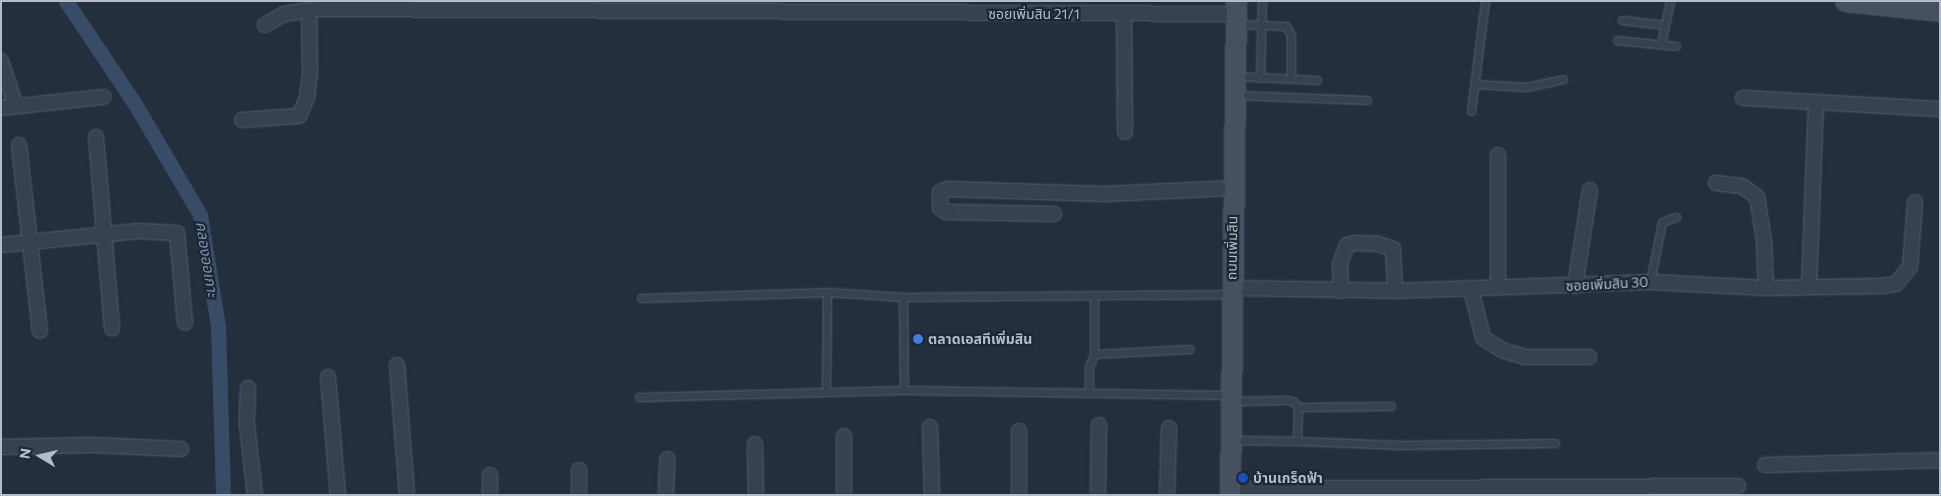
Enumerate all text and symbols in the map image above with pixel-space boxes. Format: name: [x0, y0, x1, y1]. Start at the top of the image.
street label: ซอยเพิ่มสิน 21/1: [988, 6, 1080, 22]
street label: ถนนเพิ่มสิน: [1223, 216, 1241, 280]
water label: คลองออเกาะ: [192, 220, 222, 298]
street label: ซอยเพิ่มสิน 30: [1565, 273, 1649, 295]
place label: ตลาดเอสทีเพิ่มสิน: [928, 331, 1032, 347]
marker: ตลาดเอสทีเพิ่มสิน: [912, 333, 924, 345]
north arrow: [15, 431, 65, 481]
text: N: [15, 447, 34, 460]
place label: บ้านเกร็ดฟ้า: [1253, 470, 1323, 486]
marker: บ้านเกร็ดฟ้า: [1237, 472, 1249, 484]

